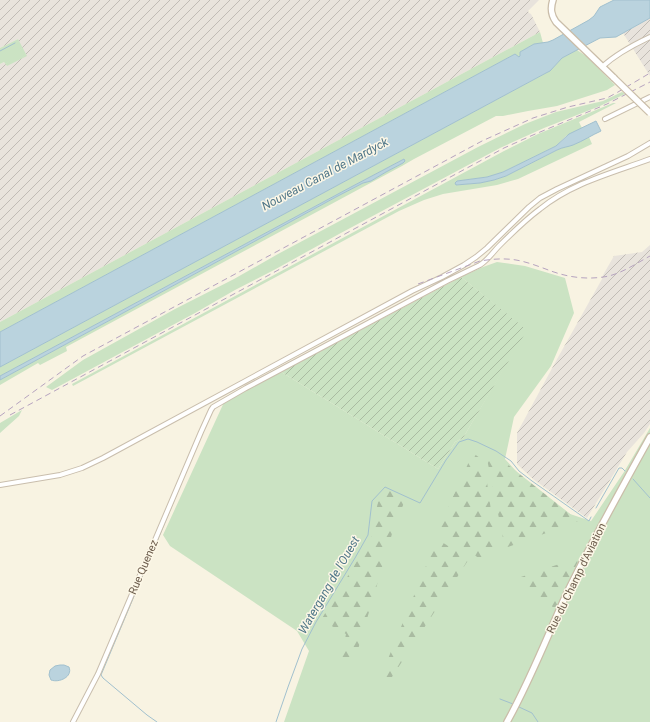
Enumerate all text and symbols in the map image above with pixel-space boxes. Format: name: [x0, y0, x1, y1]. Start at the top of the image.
water label: Nouveau Canal de Mardyck: [259, 134, 392, 213]
street label: Rue du Champ d'Aviation: [544, 521, 609, 636]
water label: Watergang de l'Ouest: [295, 534, 363, 636]
street label: Rue Quenez: [126, 537, 161, 597]

